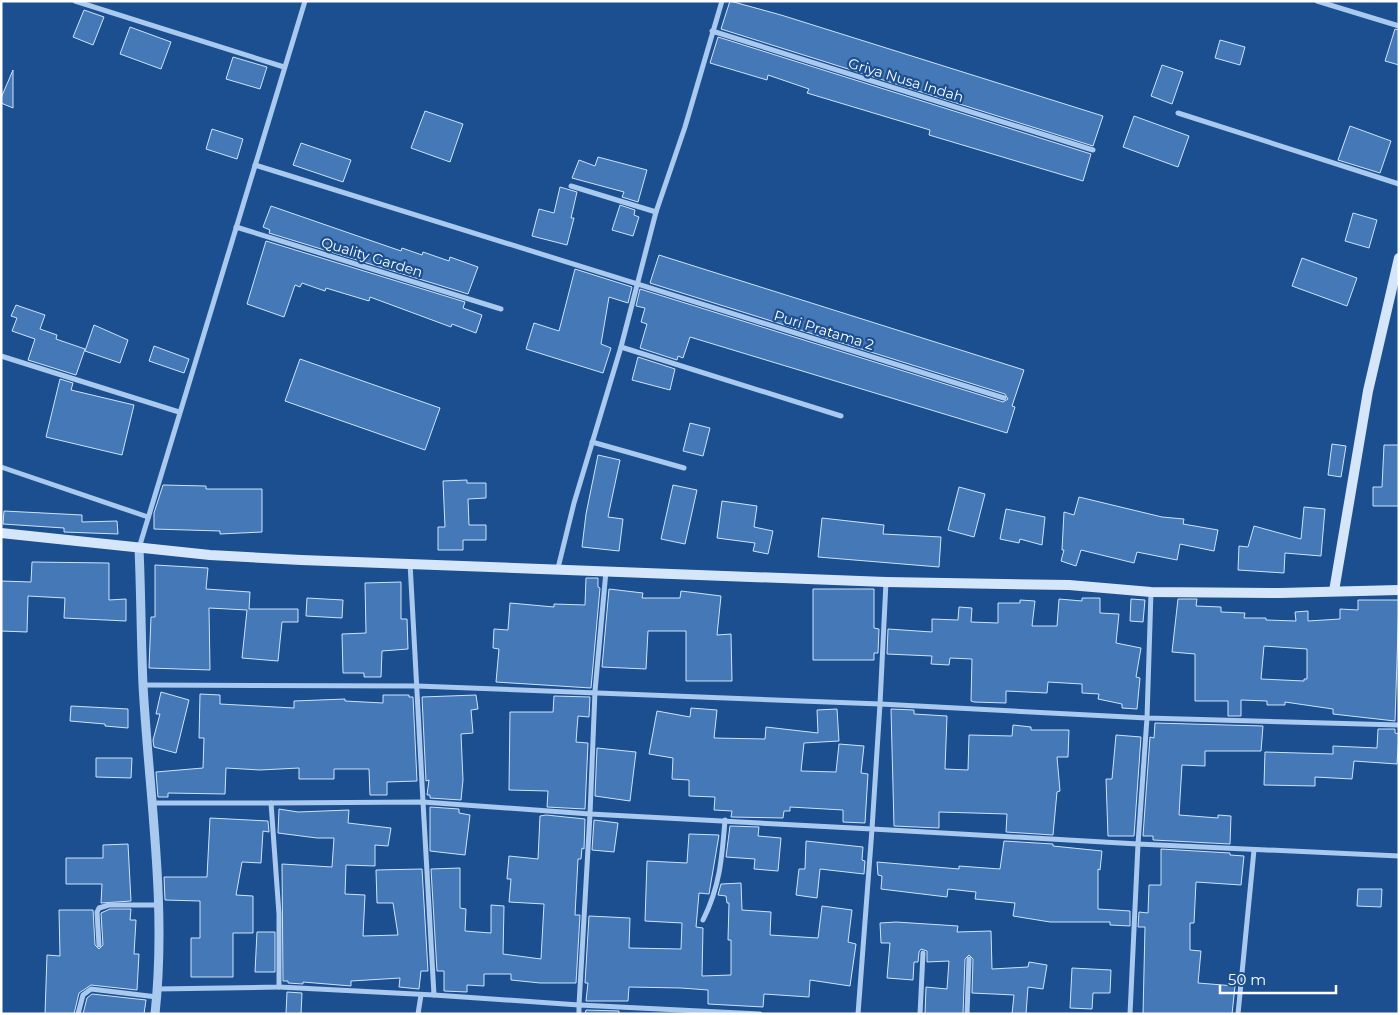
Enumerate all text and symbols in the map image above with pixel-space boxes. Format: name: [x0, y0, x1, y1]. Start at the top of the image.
street label: Griya Nusa Indah: [846, 54, 966, 106]
street label: Quality Garden: [319, 233, 425, 281]
street label: Puri Pratama 2: [772, 306, 876, 354]
scale bar: [1220, 962, 1336, 994]
text: 50 m: [1228, 970, 1266, 989]

